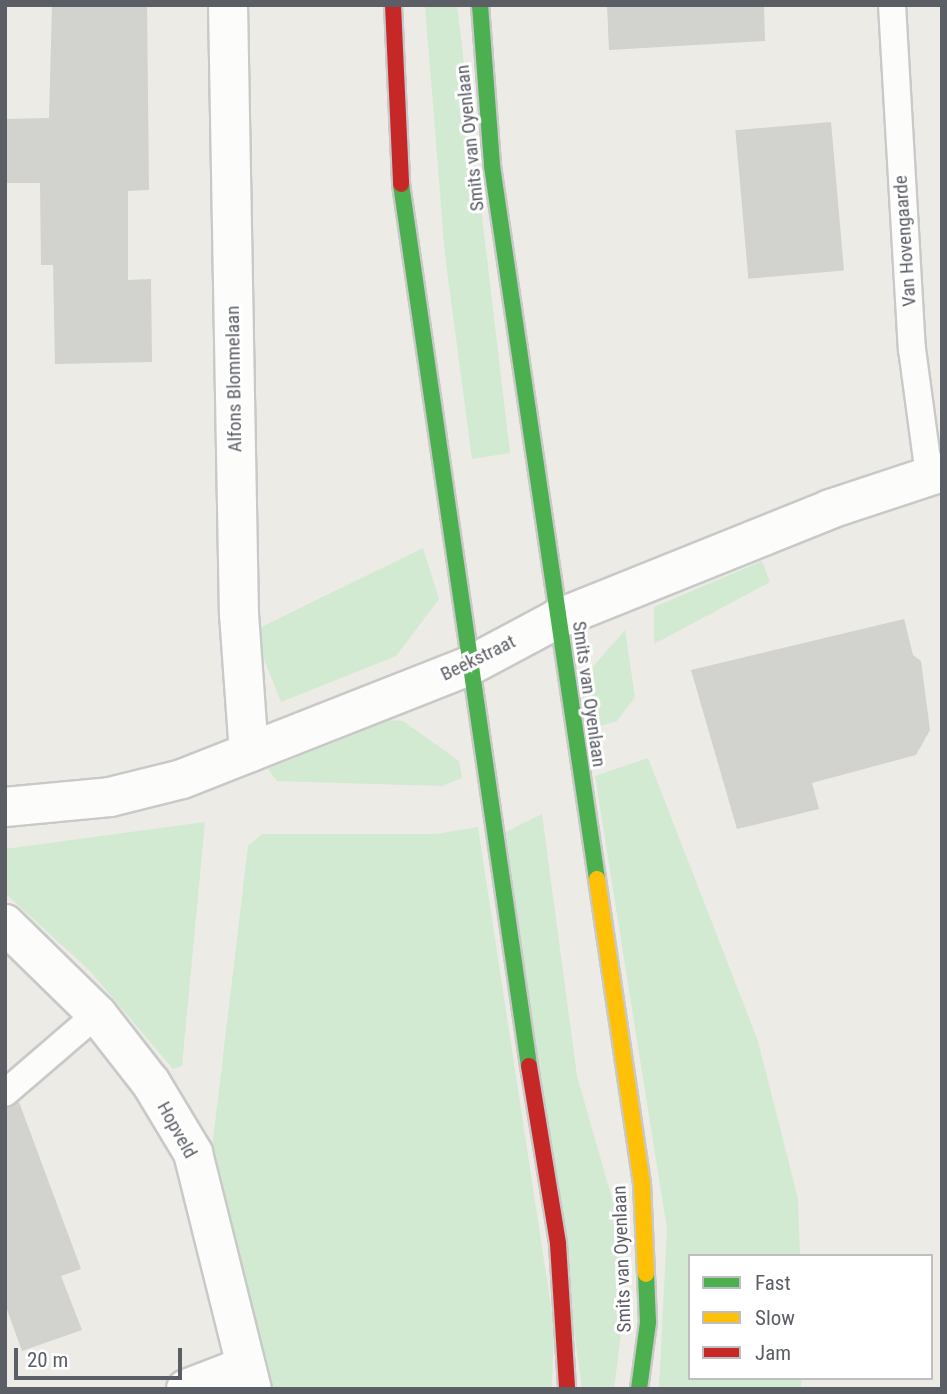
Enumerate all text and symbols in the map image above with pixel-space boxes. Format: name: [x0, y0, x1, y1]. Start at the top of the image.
street label: Smits van Oyenlaan: [451, 64, 489, 212]
street label: Van Hovengaarde: [889, 175, 921, 307]
street label: Alfons Blommelaan: [221, 305, 247, 453]
street label: Smits van Oyenlaan: [567, 620, 611, 768]
street label: Beekstraat: [437, 630, 519, 686]
street label: Hopveld: [152, 1098, 202, 1162]
street label: Smits van Oyenlaan: [608, 1185, 636, 1333]
legend: [688, 1254, 933, 1380]
text: Fast: [755, 1271, 791, 1295]
text: Slow: [755, 1306, 795, 1330]
scale bar: [18, 1334, 186, 1378]
text: Jam: [755, 1341, 791, 1365]
text: 20 m: [27, 1348, 68, 1372]

